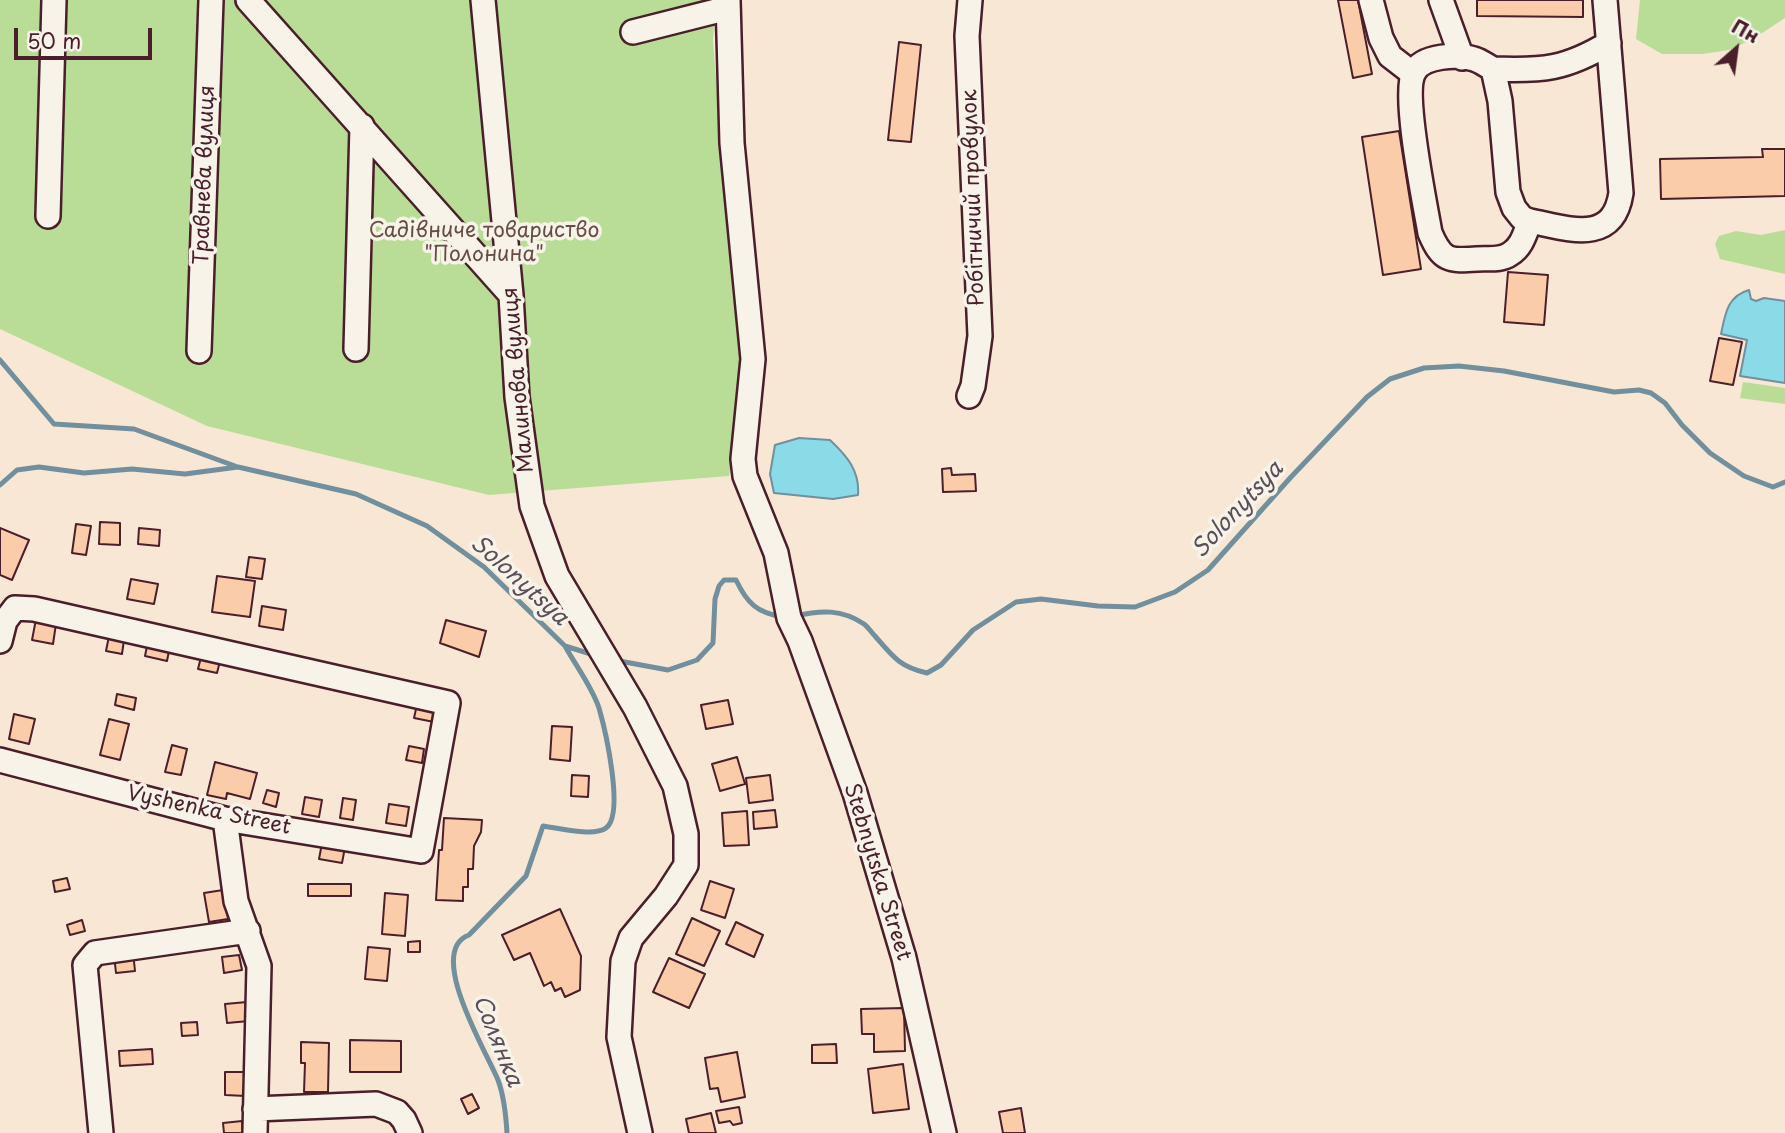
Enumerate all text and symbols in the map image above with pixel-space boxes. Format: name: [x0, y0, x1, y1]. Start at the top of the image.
text: Пн: [1727, 12, 1765, 49]
scale bar: [18, 14, 156, 58]
north arrow: [1701, 14, 1771, 84]
text: 50 m: [27, 24, 81, 56]
street label: Травнева вулиця: [189, 85, 221, 265]
street label: Робітничий провулок: [958, 89, 990, 307]
park label: Садівниче товариство "Полонина": [369, 218, 599, 268]
street label: Малинова вулиця: [498, 286, 540, 474]
water label: Solonytsya: [1186, 456, 1290, 564]
water label: Solonytsya: [465, 530, 573, 632]
street label: Stebnytska Street: [838, 780, 916, 964]
street label: Vyshenka Street: [125, 781, 293, 841]
water label: Солянка: [466, 991, 528, 1091]

